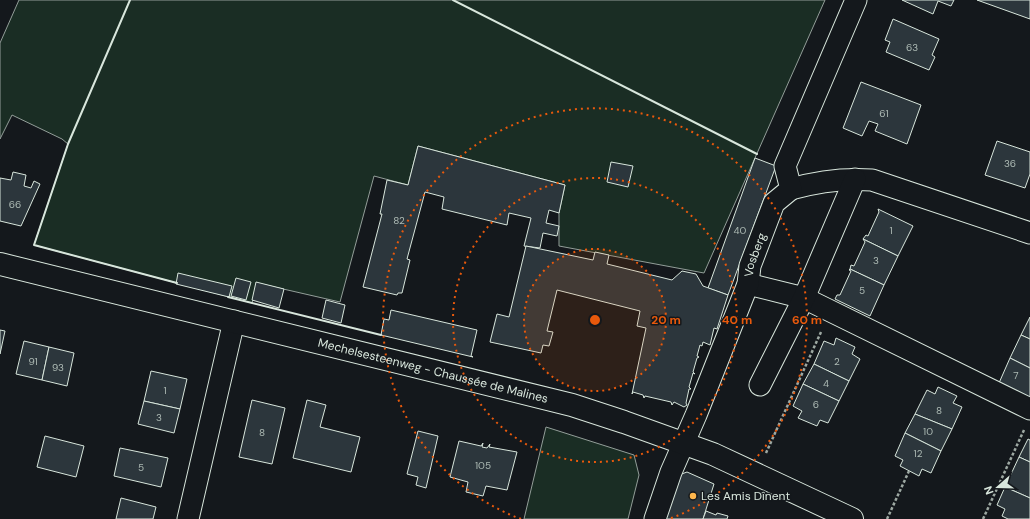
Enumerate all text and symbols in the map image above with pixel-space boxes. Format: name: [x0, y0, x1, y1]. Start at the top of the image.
house number: 63: [906, 41, 918, 54]
house number: 61: [879, 107, 889, 120]
house number: 36: [1004, 157, 1016, 170]
house number: 66: [9, 198, 21, 211]
house number: 82: [393, 214, 405, 227]
house number: 40: [734, 224, 747, 237]
house number: 1: [889, 224, 893, 237]
street label: Vosberg: [741, 230, 770, 278]
house number: 3: [873, 254, 879, 267]
house number: 5: [859, 284, 865, 297]
text: 20 m: [651, 312, 681, 328]
text: 40 m: [722, 312, 752, 328]
text: 60 m: [792, 312, 822, 328]
centre of rings: [588, 313, 602, 327]
street label: Mechelsesteenweg - Chaussée de Malines: [316, 335, 550, 407]
house number: 91: [28, 355, 38, 368]
house number: 2: [834, 355, 840, 368]
house number: 93: [52, 361, 64, 374]
house number: 7: [1013, 369, 1019, 382]
house number: 4: [823, 377, 829, 390]
house number: 1: [163, 384, 167, 397]
house number: 6: [813, 398, 819, 411]
house number: 8: [936, 404, 942, 417]
house number: 3: [156, 411, 162, 424]
house number: 10: [923, 425, 933, 438]
house number: 8: [259, 426, 265, 439]
house number: 12: [914, 447, 923, 460]
house number: 105: [475, 459, 491, 472]
house number: 5: [138, 461, 144, 474]
north arrow: [978, 467, 1018, 507]
text: N: [981, 484, 997, 497]
place label: Les Amis Dînent: [701, 488, 790, 504]
marker: Les Amis Dînent: [688, 491, 698, 501]

